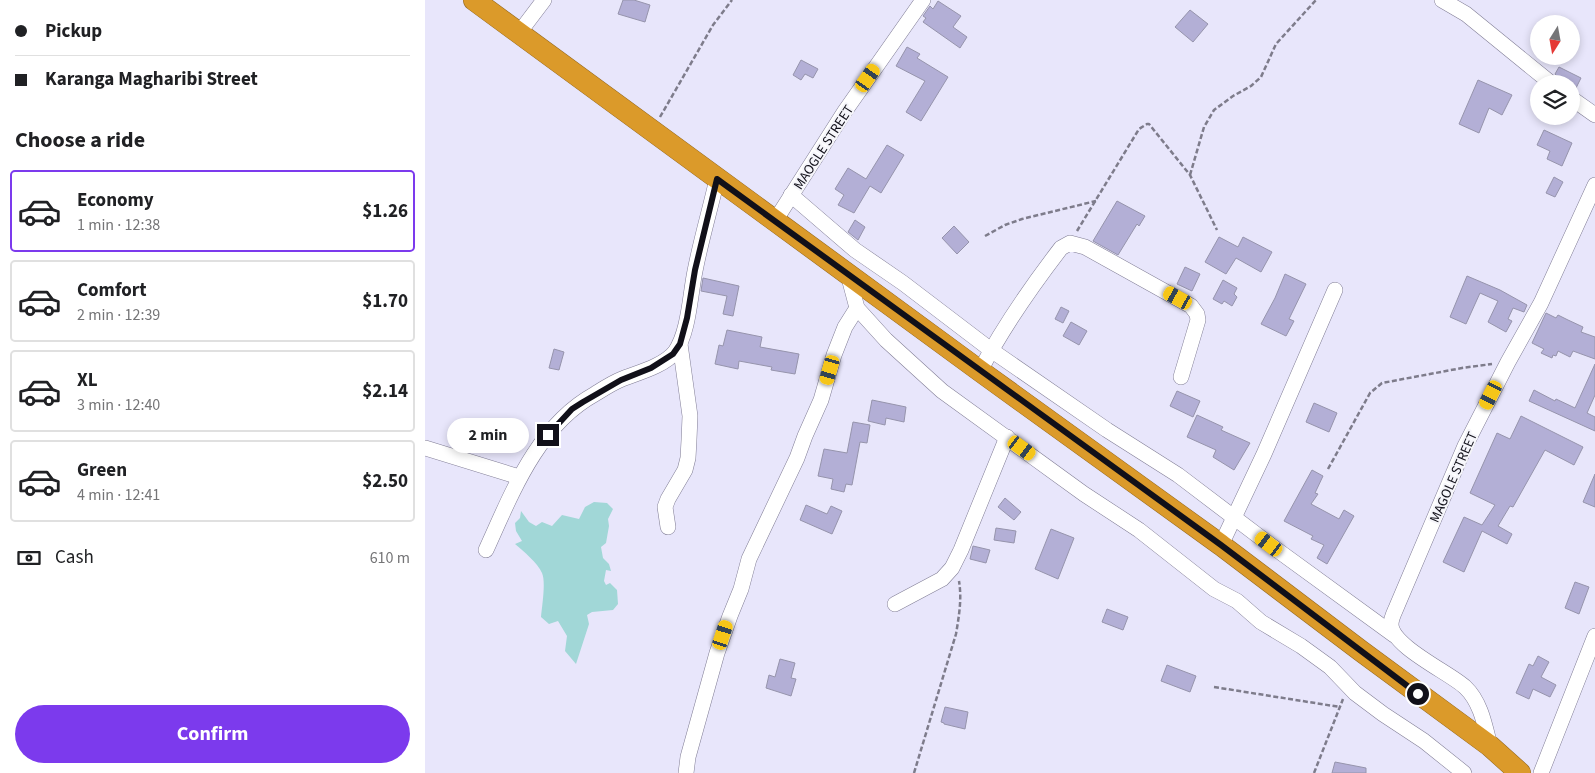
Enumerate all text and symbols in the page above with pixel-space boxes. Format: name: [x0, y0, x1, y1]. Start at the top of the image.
north arrow: [1530, 15, 1580, 65]
map controls: [1530, 15, 1580, 125]
text: Pickup: [45, 18, 102, 45]
car: [853, 61, 882, 95]
text: Karanga Magharibi Street: [45, 66, 258, 93]
button: layers: [1530, 75, 1580, 125]
street label: MAOGLE STREET: [789, 101, 859, 194]
text: Choose a ride: [15, 124, 145, 156]
text: Economy: [77, 187, 154, 214]
icon: car: [17, 189, 62, 234]
text: $1.26: [362, 198, 408, 225]
text: 1 min · 12:38: [77, 214, 160, 236]
text: Comfort: [77, 277, 147, 304]
icon: car: [17, 279, 62, 324]
car: [1161, 284, 1194, 312]
text: $1.70: [362, 288, 408, 315]
text: 2 min · 12:39: [77, 304, 160, 326]
car: [818, 354, 841, 386]
text: XL: [77, 367, 98, 394]
icon: car: [17, 369, 62, 414]
text: $2.14: [362, 378, 408, 405]
car: [1477, 378, 1504, 412]
text: 3 min · 12:40: [77, 394, 160, 416]
callout: 2 min: [448, 418, 531, 452]
text: 2 min: [469, 424, 507, 446]
route end: [537, 424, 559, 446]
street label: MAGOLE STREET: [1425, 428, 1483, 526]
car: [1005, 433, 1038, 463]
text: Green: [77, 457, 127, 484]
icon: car: [17, 459, 62, 504]
text: $2.50: [362, 468, 408, 495]
text: 4 min · 12:41: [77, 484, 160, 506]
car: [1252, 529, 1285, 559]
icon: cash: [15, 544, 43, 572]
text: Cash: [55, 544, 94, 571]
text: 610 m: [370, 547, 410, 569]
car: [711, 618, 734, 652]
route start: [1407, 683, 1429, 705]
button: Confirm: [15, 705, 410, 763]

